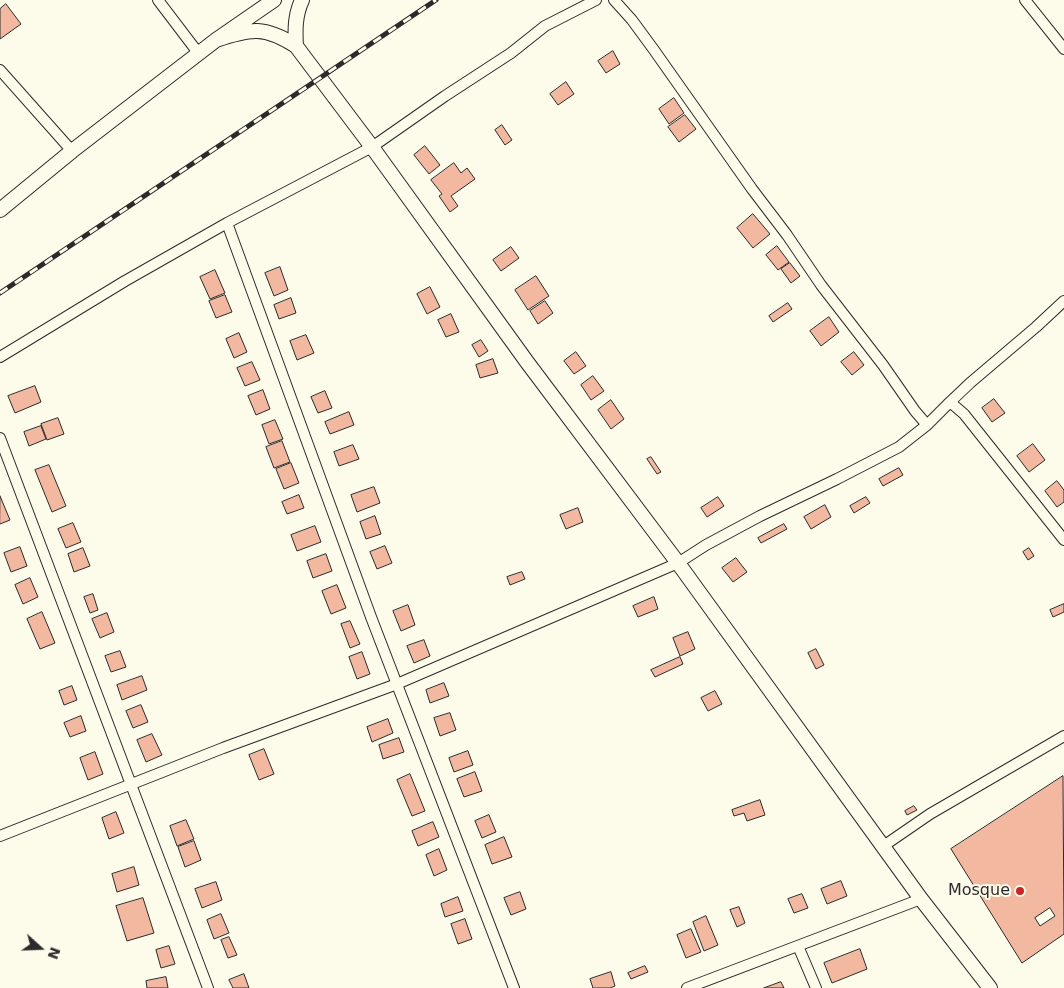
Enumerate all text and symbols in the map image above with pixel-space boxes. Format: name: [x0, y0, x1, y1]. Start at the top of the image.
place label: Mosque: [948, 881, 1010, 901]
marker: Mosque: [1014, 885, 1026, 897]
north arrow: [15, 923, 65, 973]
text: N: [45, 945, 64, 961]

